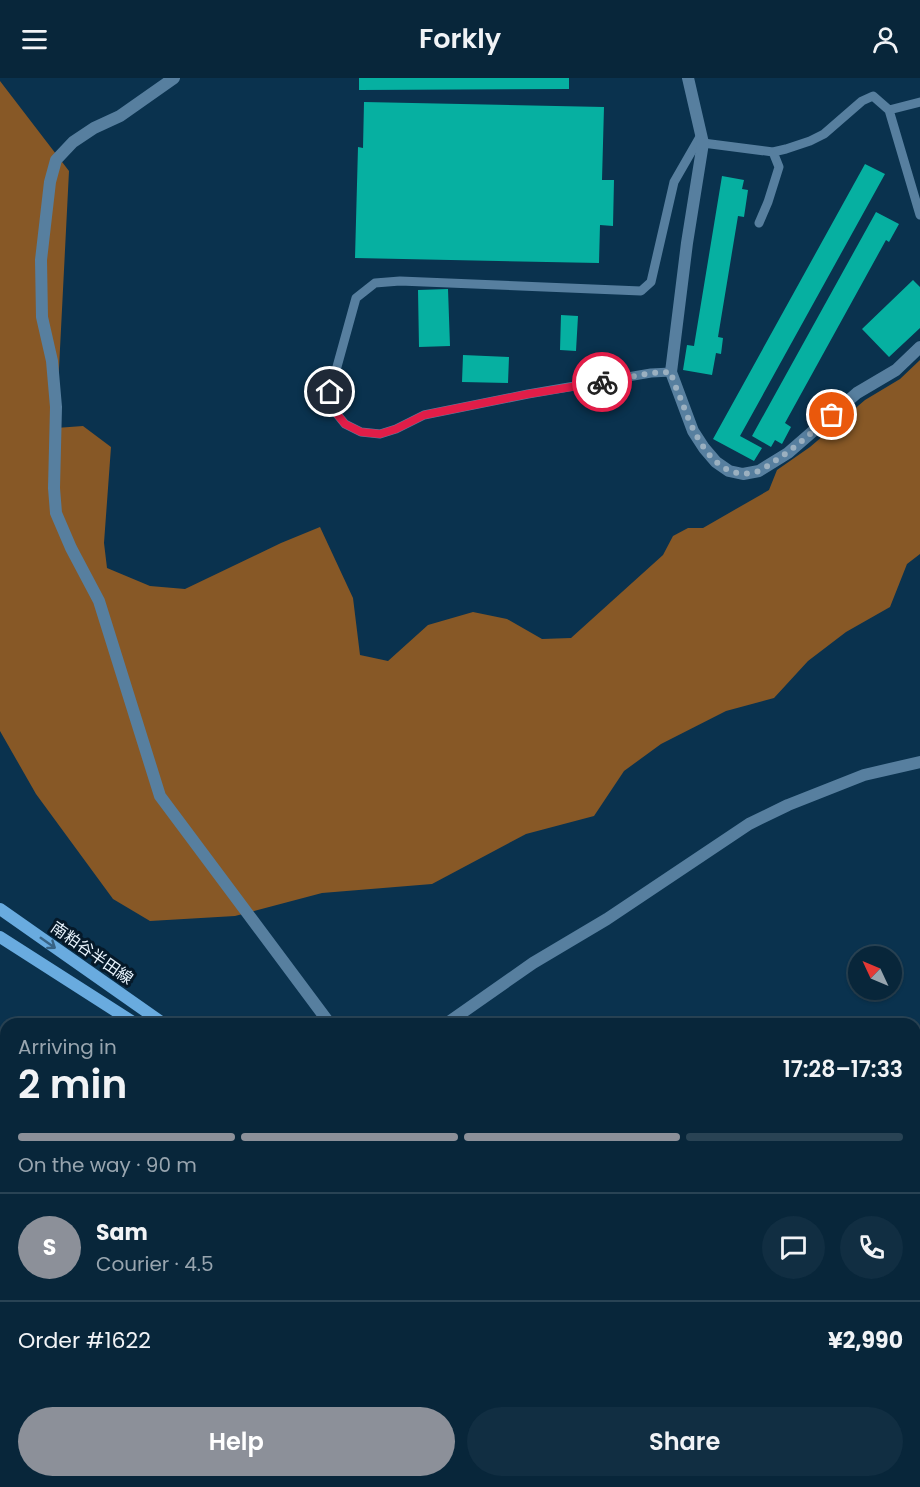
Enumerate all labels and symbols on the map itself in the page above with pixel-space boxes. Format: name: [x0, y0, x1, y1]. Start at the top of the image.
courier: [572, 352, 632, 412]
pin: [304, 366, 355, 417]
pin: [806, 389, 857, 440]
street label: 南粕谷半田線: [46, 916, 138, 990]
one-way arrow: [39, 937, 55, 949]
north arrow: [848, 946, 902, 1000]

